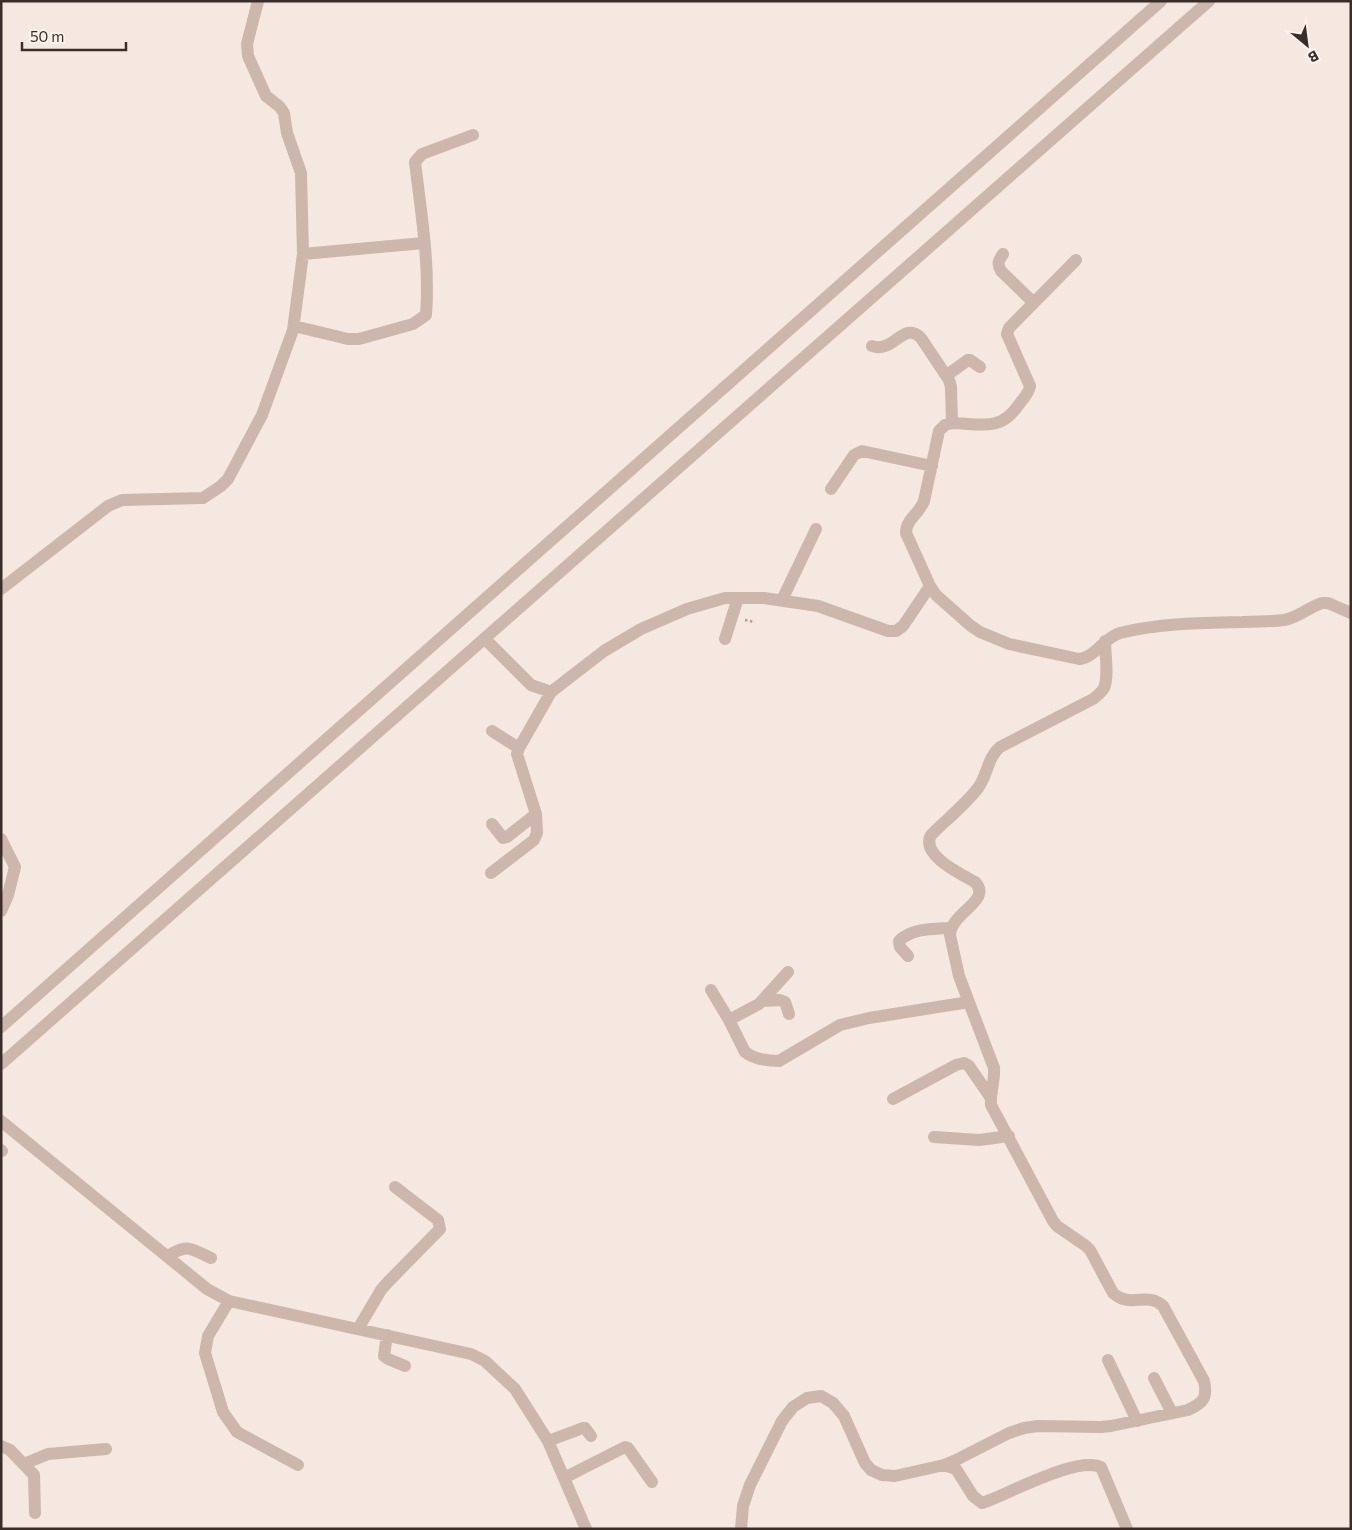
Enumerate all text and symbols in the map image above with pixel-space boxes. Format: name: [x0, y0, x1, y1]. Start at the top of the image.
scale bar: [22, 20, 126, 52]
north arrow: [1282, 20, 1332, 70]
text: 50 m: [30, 27, 64, 45]
text: B: [1305, 47, 1322, 66]

